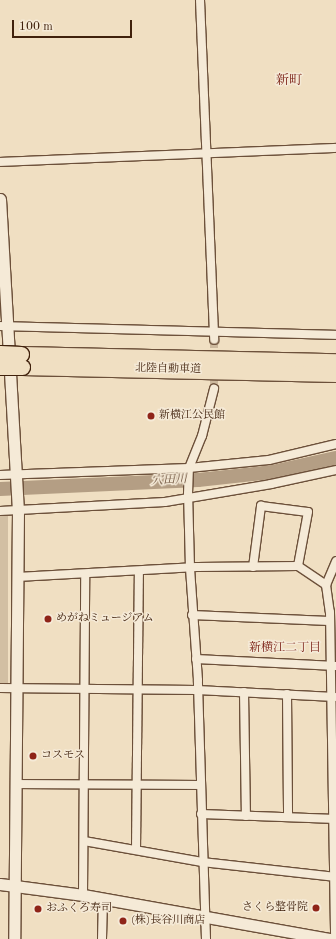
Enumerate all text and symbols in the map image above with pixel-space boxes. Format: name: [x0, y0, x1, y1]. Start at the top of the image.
scale bar: [14, 12, 134, 38]
text: 100 m: [19, 21, 53, 33]
district label: 新町: [276, 73, 302, 89]
street label: 北陸自動車道: [135, 363, 201, 377]
place label: 新横江公民館: [159, 409, 225, 423]
marker: 新横江公民館: [146, 411, 156, 421]
water label: 穴田川: [151, 473, 187, 489]
place label: めがねミュージアム: [56, 612, 155, 626]
marker: めがねミュージアム: [43, 614, 53, 624]
district label: 新横江二丁目: [249, 642, 321, 656]
place label: コスモス: [41, 749, 85, 763]
marker: コスモス: [28, 751, 38, 761]
place label: さくら整骨院: [242, 901, 308, 915]
place label: おふくろ寿司: [46, 902, 112, 916]
marker: さくら整骨院: [311, 903, 321, 913]
marker: おふくろ寿司: [33, 904, 43, 914]
place label: (株)長谷川商店: [131, 914, 205, 928]
marker: (株)長谷川商店: [118, 916, 128, 926]

